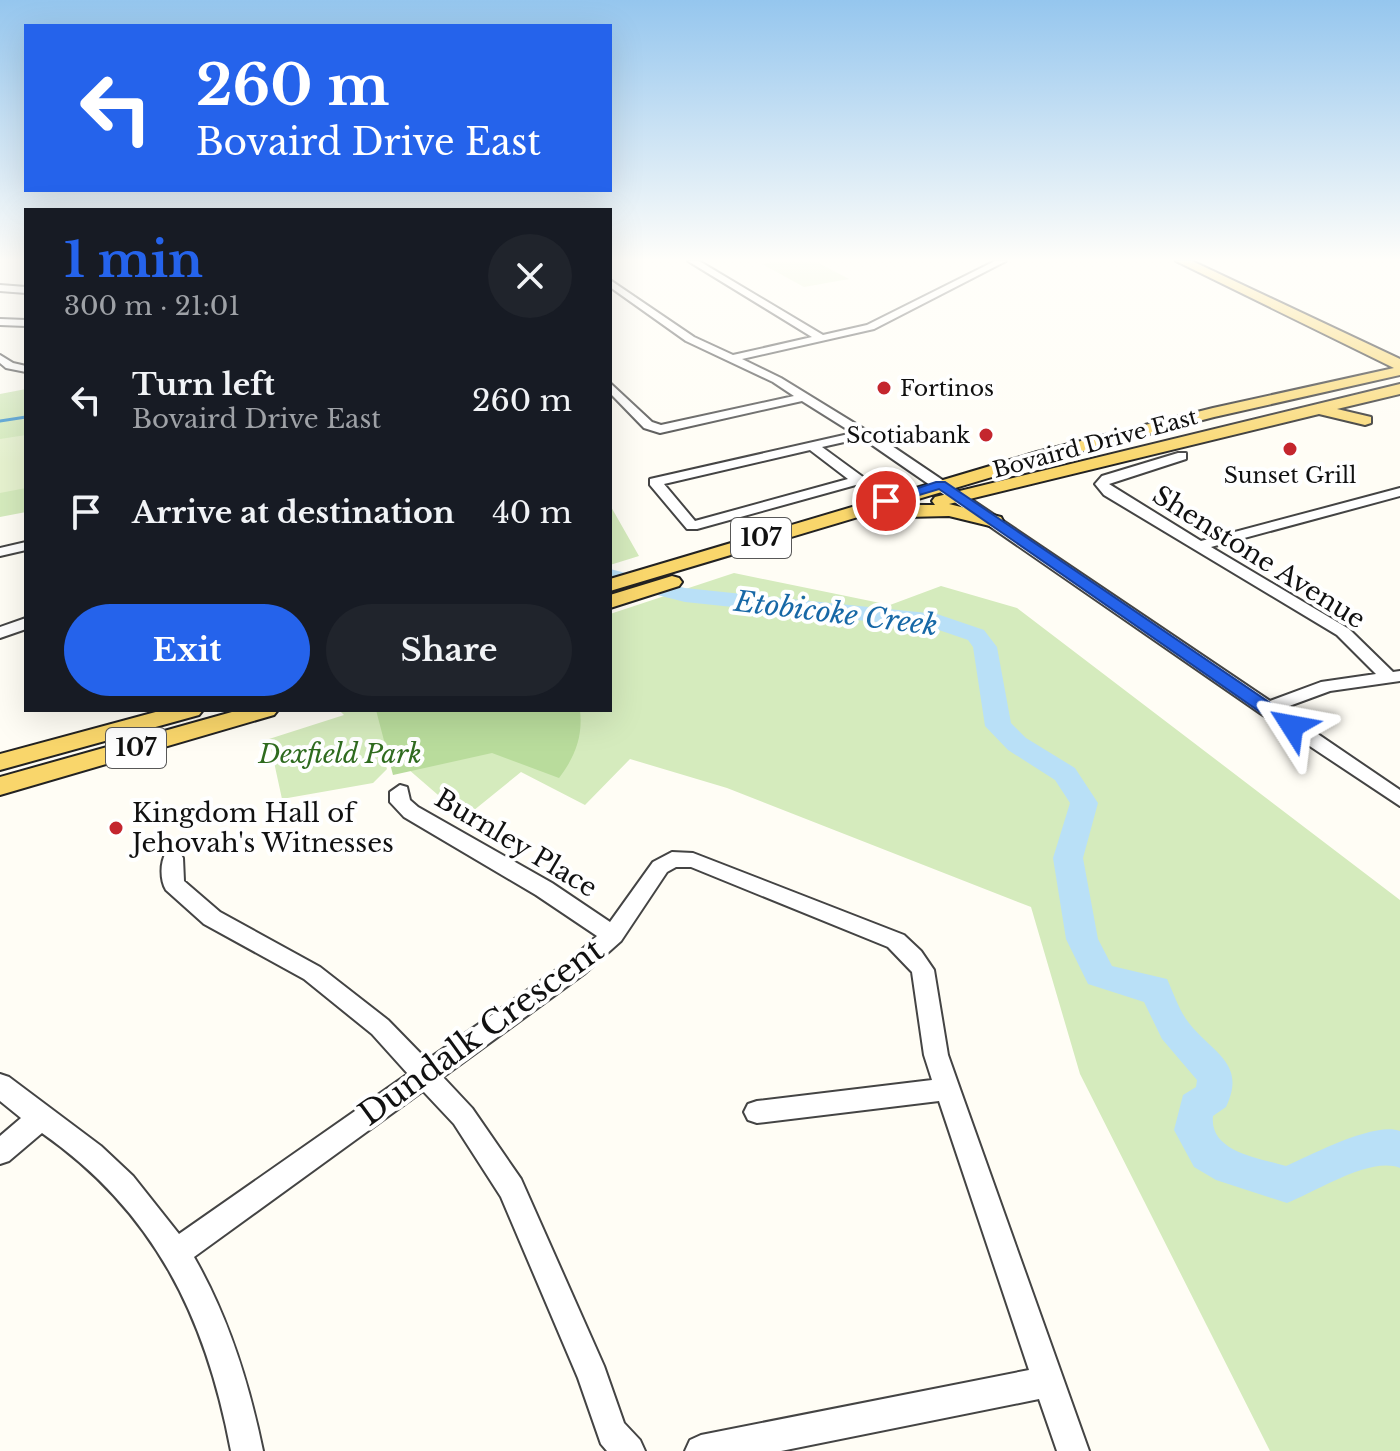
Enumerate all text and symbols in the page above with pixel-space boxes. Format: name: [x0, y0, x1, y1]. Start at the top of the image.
text: 260 m: [196, 51, 389, 120]
icon: left: [64, 56, 168, 160]
text: Bovaird Drive East: [196, 120, 541, 165]
text: 1 min: [64, 230, 203, 290]
button: close: [488, 234, 572, 318]
text: 300 m · 21:01: [64, 290, 240, 322]
text: Turn left: [132, 366, 275, 403]
place label: Fortinos: [900, 375, 994, 402]
icon: left: [64, 378, 108, 422]
marker: Fortinos: [875, 379, 893, 397]
text: 260 m: [472, 382, 572, 419]
text: Bovaird Drive East: [132, 403, 381, 435]
street label: Bovaird Drive East: [990, 403, 1201, 484]
place label: Scotiabank: [846, 422, 970, 449]
marker: Scotiabank: [977, 426, 995, 444]
marker: Sunset Grill: [1281, 440, 1299, 458]
place label: Sunset Grill: [1224, 462, 1356, 489]
pin: [852, 467, 920, 535]
icon: arrive: [864, 479, 908, 523]
street label: Shenstone Avenue: [1147, 479, 1371, 635]
icon: arrive: [64, 490, 108, 534]
text: Arrive at destination: [132, 494, 455, 531]
text: 40 m: [492, 494, 572, 531]
road number: 107: [731, 518, 791, 558]
water label: Etobicoke Creek: [731, 584, 940, 643]
button: Exit: [64, 604, 310, 696]
button: Share: [326, 604, 572, 696]
position arrow: [1250, 684, 1334, 768]
road number: 107: [106, 728, 166, 768]
park label: Dexfield Park: [257, 738, 422, 770]
street label: Burnley Place: [429, 782, 603, 904]
place label: Kingdom Hall of Jehovah's Witnesses: [129, 797, 394, 859]
marker: Kingdom Hall of Jehovah's Witnesses: [107, 819, 125, 837]
street label: Dundalk Crescent: [351, 930, 611, 1134]

